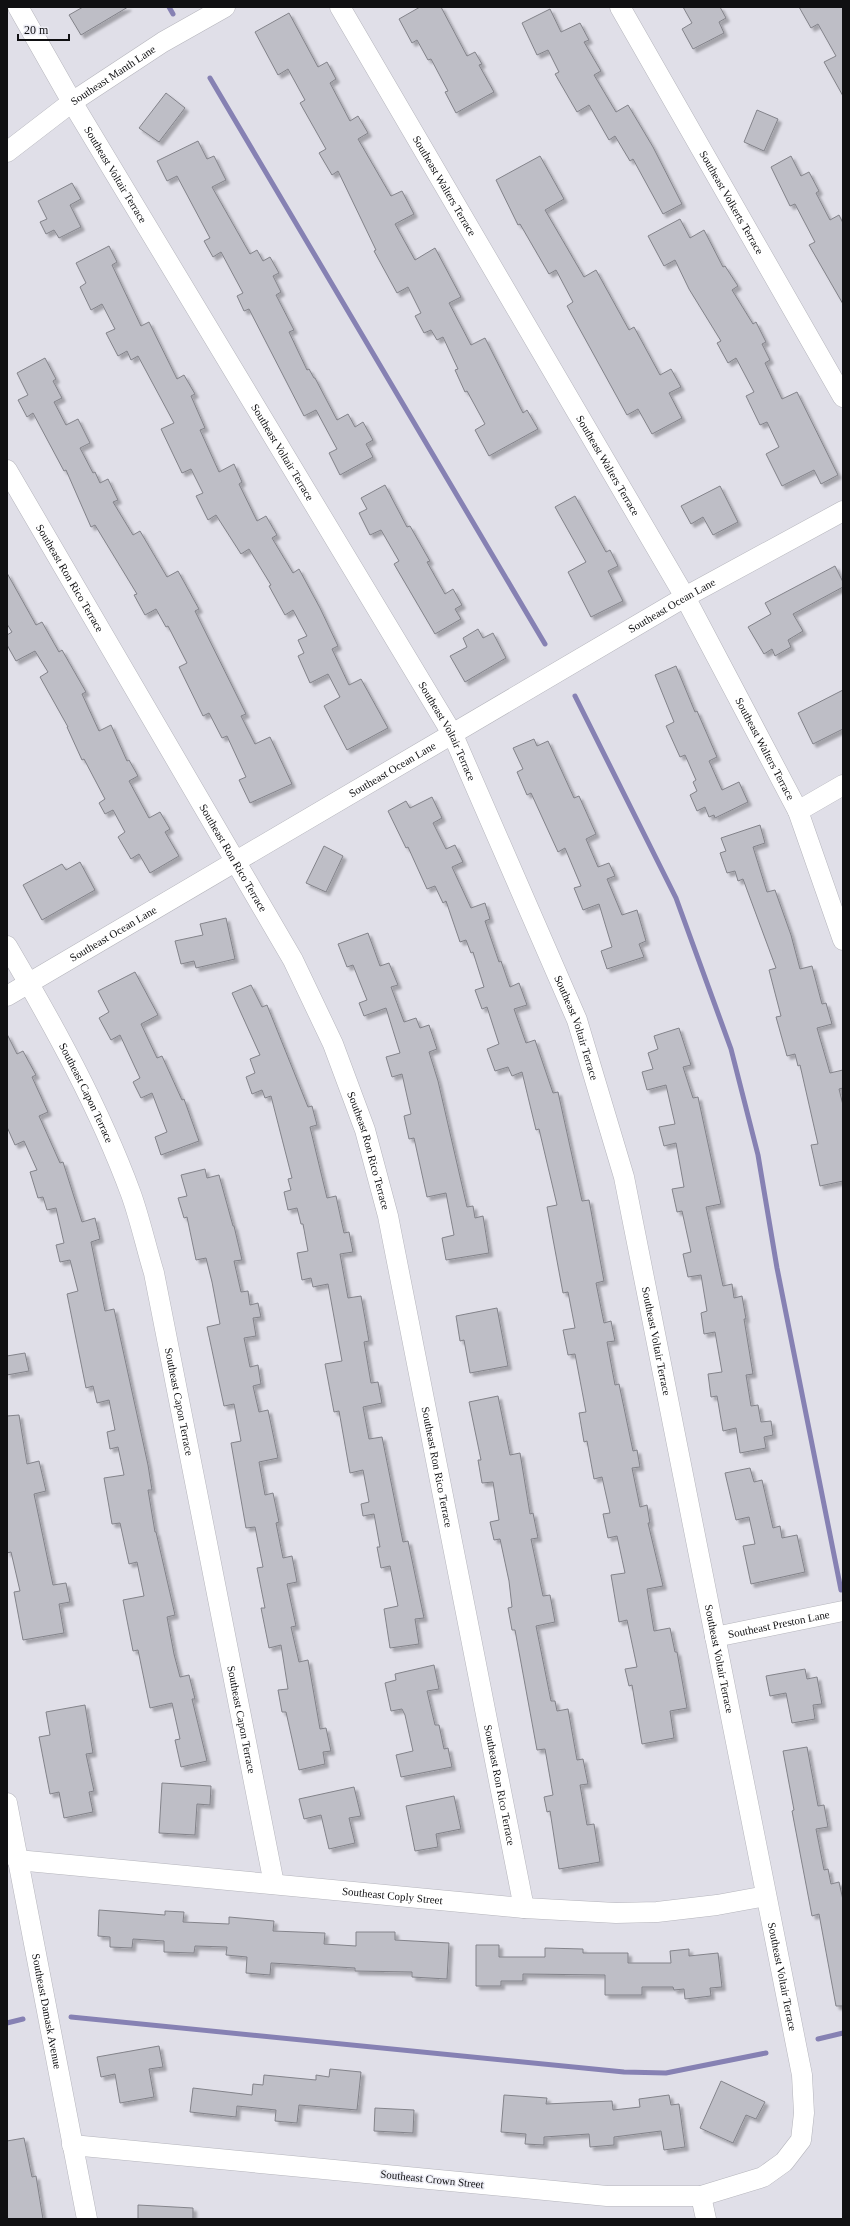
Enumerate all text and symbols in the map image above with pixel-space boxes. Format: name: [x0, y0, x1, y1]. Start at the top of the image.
scale bar: [18, 16, 69, 42]
text: 20 m: [24, 23, 49, 37]
street label: Southeast Manth Lane: [68, 43, 158, 107]
street label: Southeast Voltair Terrace: [82, 124, 149, 225]
street label: Southeast Walters Terrace: [410, 133, 479, 238]
street label: Southeast Volkerts Terrace: [697, 148, 766, 256]
street label: Southeast Voltair Terrace: [249, 402, 316, 503]
street label: Southeast Walters Terrace: [574, 413, 642, 518]
street label: Southeast Ron Rico Terrace: [34, 522, 106, 634]
street label: Southeast Ocean Lane: [626, 576, 717, 635]
street label: Southeast Voltair Terrace: [416, 679, 478, 783]
street label: Southeast Walters Terrace: [733, 695, 797, 802]
street label: Southeast Ocean Lane: [347, 739, 438, 799]
street label: Southeast Ron Rico Terrace: [197, 802, 270, 914]
street label: Southeast Ocean Lane: [68, 903, 159, 964]
street label: Southeast Voltair Terrace: [552, 973, 601, 1082]
street label: Southeast Capon Terrace: [57, 1041, 116, 1145]
street label: Southeast Ron Rico Terrace: [345, 1090, 392, 1211]
street label: Southeast Voltair Terrace: [640, 1286, 673, 1397]
street label: Southeast Capon Terrace: [163, 1347, 196, 1457]
street label: Southeast Ron Rico Terrace: [420, 1406, 455, 1529]
street label: Southeast Voltair Terrace: [703, 1603, 736, 1714]
street label: Southeast Preston Lane: [727, 1608, 831, 1640]
street label: Southeast Capon Terrace: [225, 1665, 258, 1775]
street label: Southeast Ron Rico Terrace: [482, 1723, 518, 1846]
street label: Southeast Coply Street: [342, 1885, 443, 1906]
street label: Southeast Voltair Terrace: [766, 1921, 799, 2032]
street label: Southeast Damask Avenue: [30, 1952, 64, 2070]
street label: Southeast Crown Street: [380, 2168, 484, 2190]

